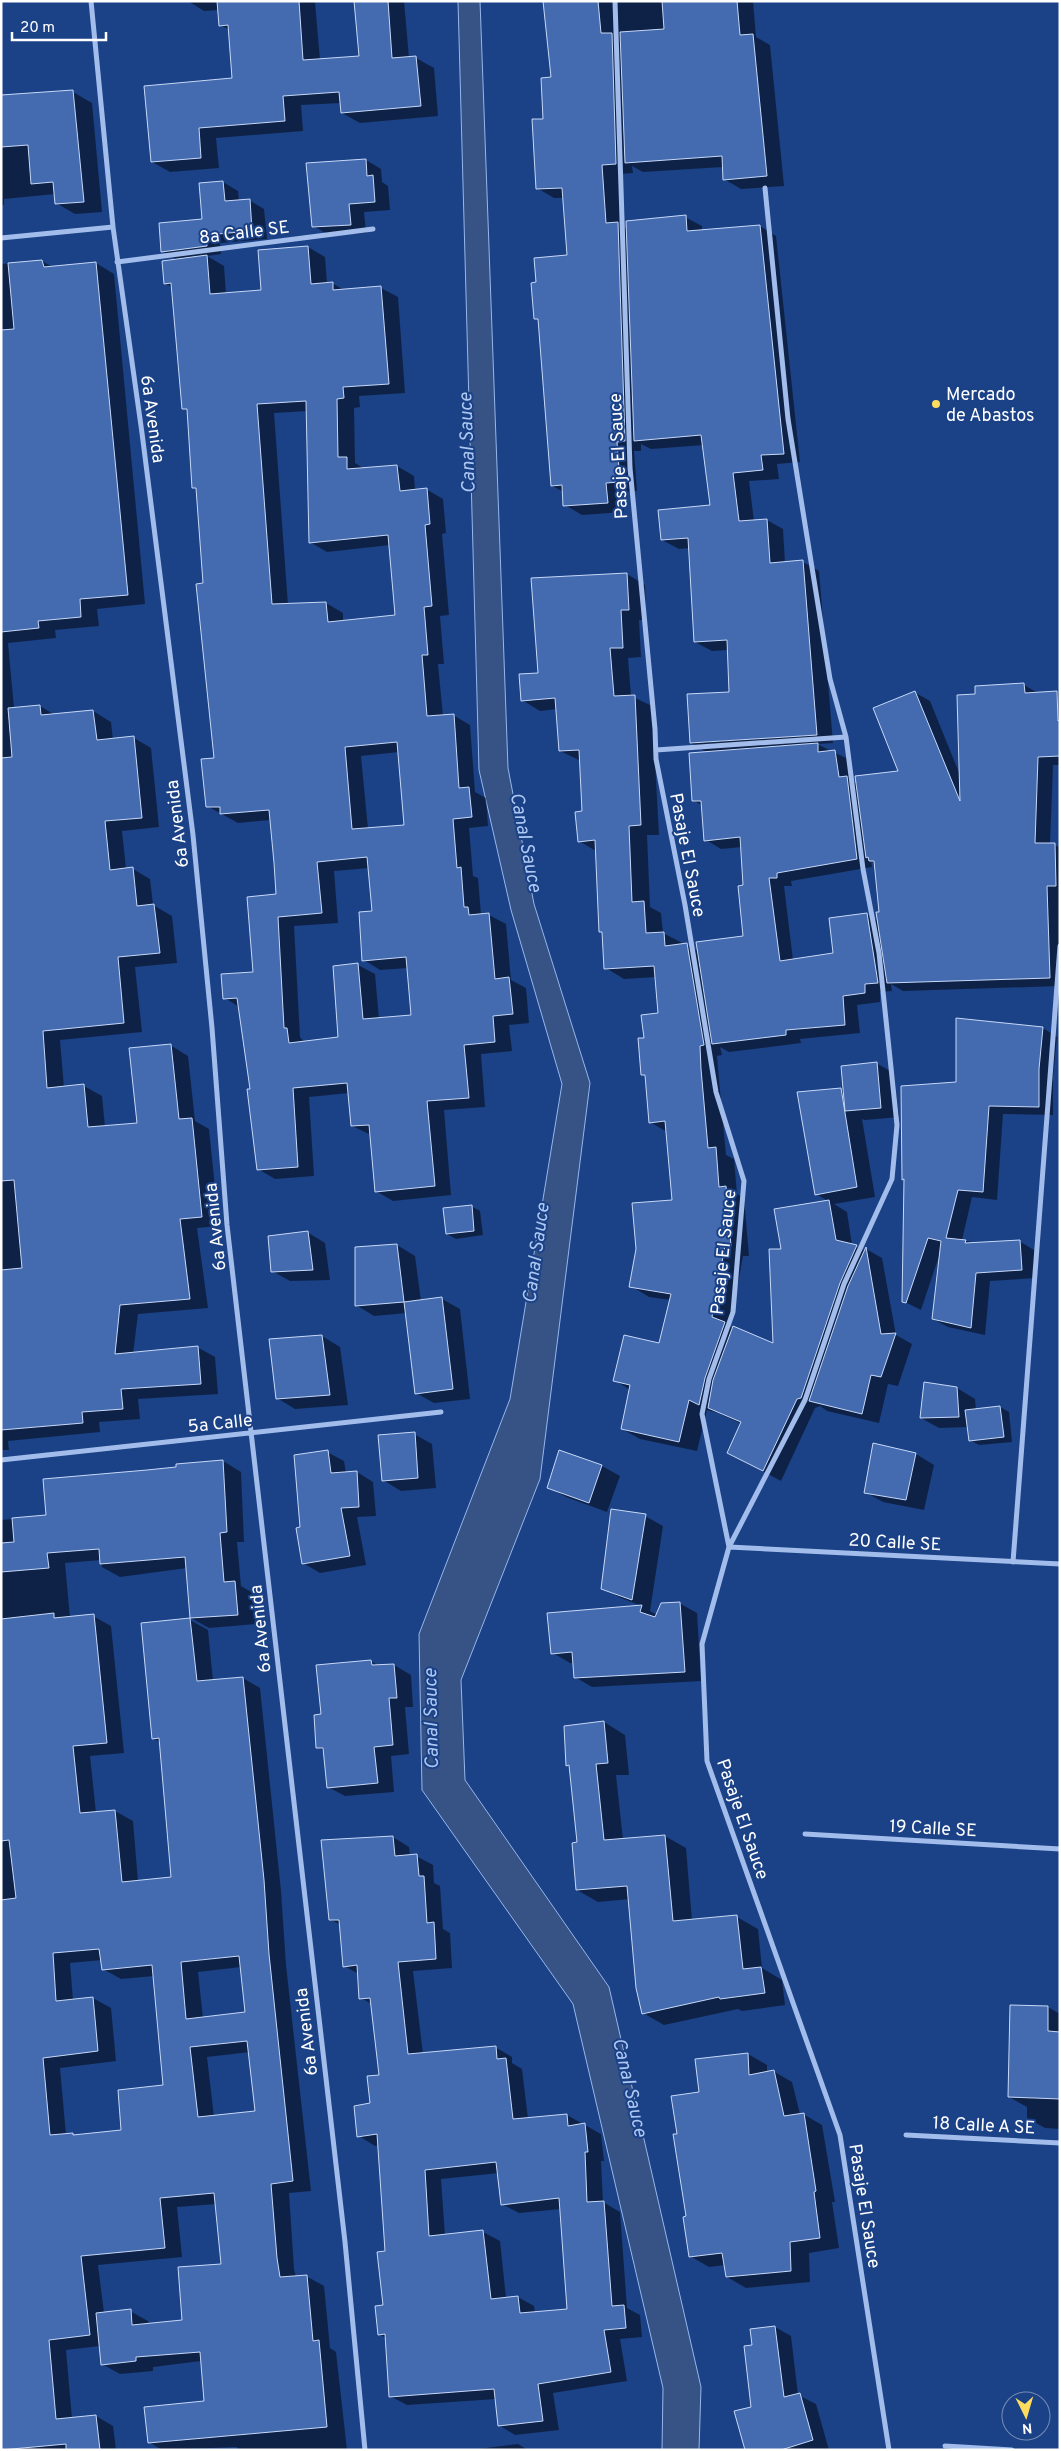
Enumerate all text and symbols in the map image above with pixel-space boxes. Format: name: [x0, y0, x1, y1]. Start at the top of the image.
scale bar: [12, 10, 106, 42]
text: 20 m: [20, 19, 55, 38]
street label: 8a Calle SE: [198, 217, 291, 250]
street label: 6a Avenida: [134, 374, 169, 465]
place label: Mercado de Abastos: [946, 384, 1035, 428]
water label: Canal Sauce: [454, 392, 482, 494]
street label: Pasaje El Sauce: [605, 392, 634, 519]
marker: Mercado de Abastos: [930, 398, 942, 410]
street label: 6a Avenida: [162, 779, 195, 869]
water label: Canal Sauce: [504, 791, 546, 894]
street label: Pasaje El Sauce: [663, 791, 710, 919]
street label: 6a Avenida: [200, 1182, 233, 1272]
street label: Pasaje El Sauce: [706, 1188, 743, 1316]
water label: Canal Sauce: [518, 1201, 556, 1305]
street label: 5a Calle: [187, 1410, 254, 1439]
street label: 20 Calle SE: [848, 1530, 942, 1557]
street label: 6a Avenida: [245, 1584, 278, 1674]
water label: Canal Sauce: [419, 1668, 445, 1770]
street label: Pasaje El Sauce: [710, 1756, 773, 1883]
street label: 19 Calle SE: [889, 1816, 977, 1843]
street label: 6a Avenida: [291, 1987, 324, 2077]
water label: Canal Sauce: [606, 2036, 652, 2139]
street label: 18 Calle A SE: [932, 2112, 1036, 2141]
street label: Pasaje El Sauce: [842, 2142, 885, 2270]
north arrow: [1001, 2391, 1051, 2441]
text: N: [1021, 2419, 1033, 2436]

